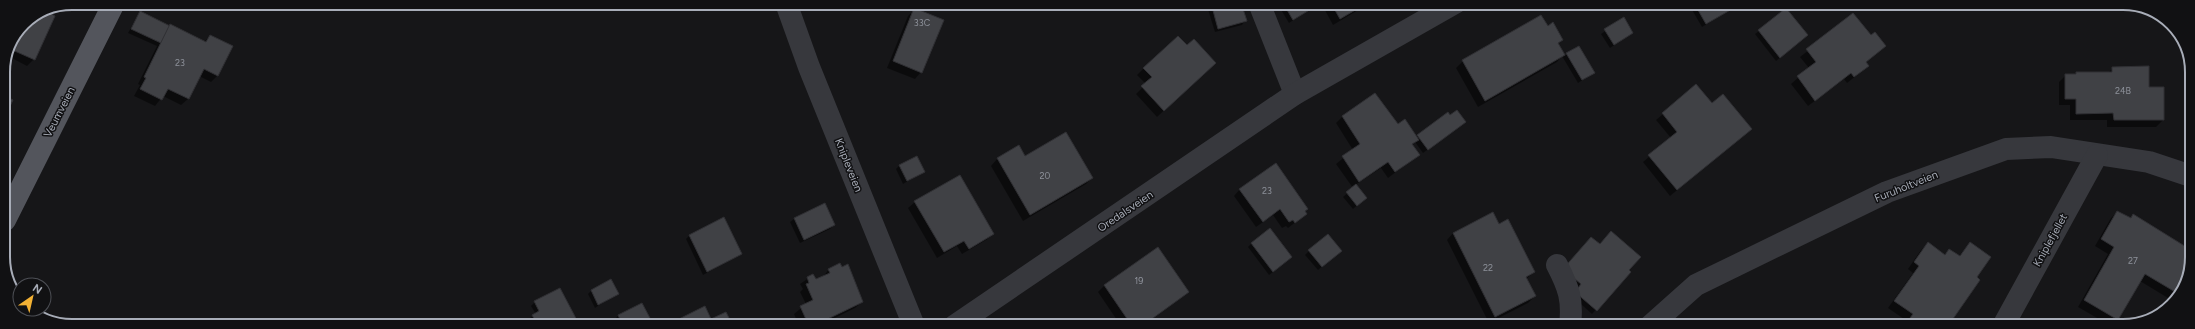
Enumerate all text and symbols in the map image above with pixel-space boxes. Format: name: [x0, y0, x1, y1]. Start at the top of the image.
house number: 33C: [914, 17, 931, 28]
house number: 23: [175, 57, 185, 68]
street label: Veumveien: [41, 85, 78, 140]
house number: 24B: [2115, 85, 2132, 96]
street label: Knipleveien: [832, 137, 865, 194]
street label: Furuholtveien: [1873, 168, 1940, 205]
house number: 20: [1040, 170, 1051, 181]
house number: 23: [1262, 185, 1272, 196]
street label: Oredalsveien: [1095, 188, 1156, 235]
street label: Kniplefjellet: [2031, 212, 2070, 269]
house number: 27: [2128, 255, 2138, 266]
house number: 22: [1483, 262, 1493, 273]
house number: 19: [1135, 275, 1143, 286]
north arrow: [12, 277, 52, 317]
text: N: [30, 281, 44, 297]

